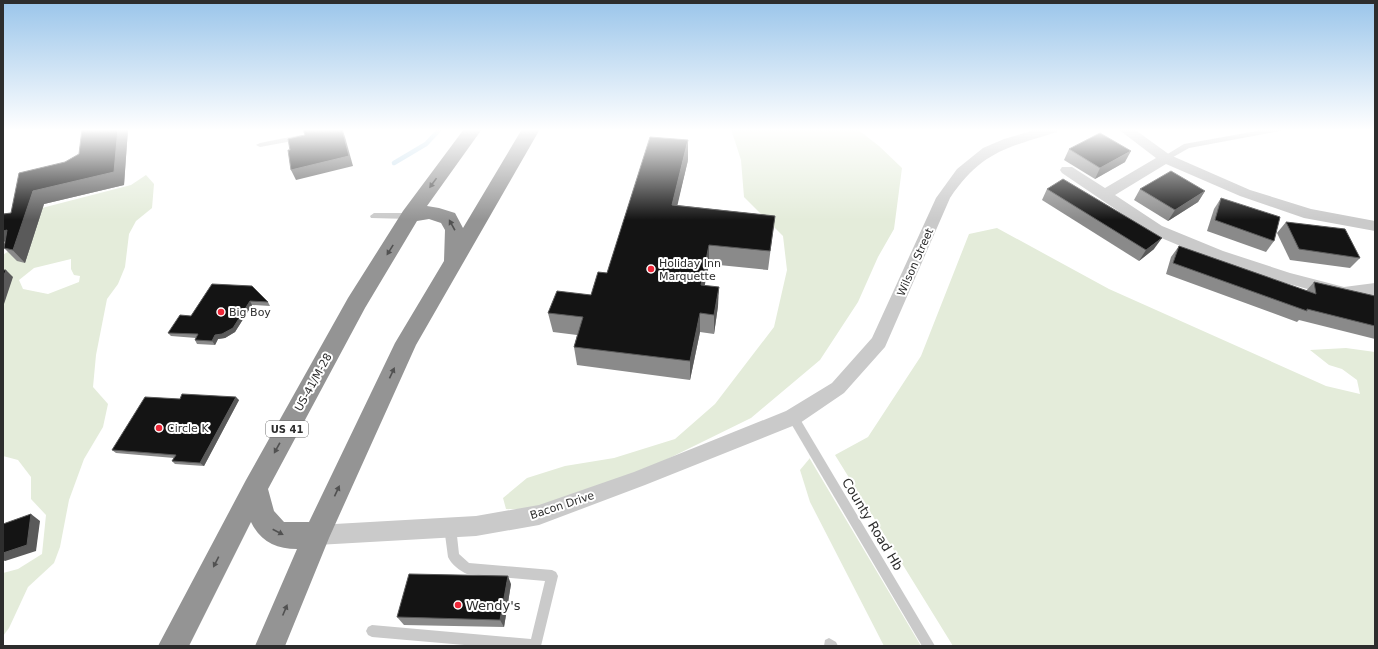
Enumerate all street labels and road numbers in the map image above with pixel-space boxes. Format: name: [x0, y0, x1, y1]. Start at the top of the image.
street label: Wilson Street: [895, 226, 937, 298]
street label: US-41/M-28: [292, 351, 335, 413]
road number: US 41: [266, 421, 308, 437]
street label: County Road Hb: [839, 475, 906, 573]
street label: Bacon Drive: [528, 489, 596, 522]

